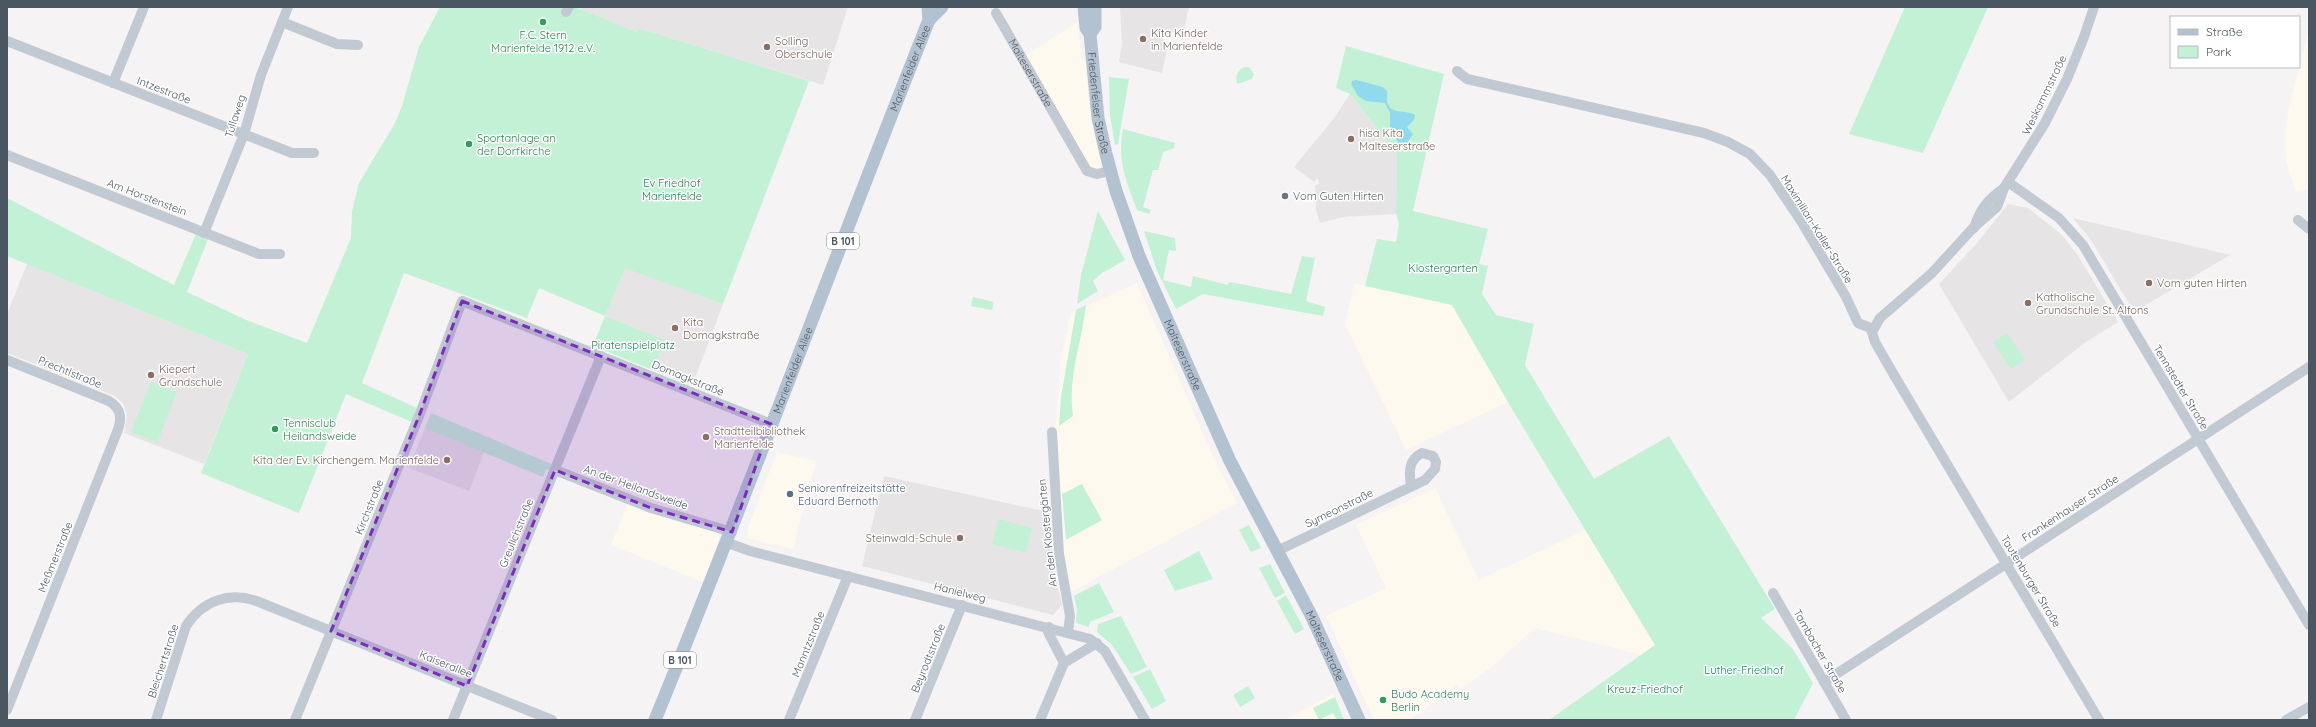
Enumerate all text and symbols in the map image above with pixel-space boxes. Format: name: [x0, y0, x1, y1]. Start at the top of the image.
legend: [2170, 16, 2300, 68]
marker: F.C. Stern Marienfelde 1912 e.V.: [538, 17, 548, 27]
street label: Marienfelder Allee: [887, 23, 933, 113]
text: Straße: [2206, 24, 2243, 39]
place label: Kita Kinder in Marienfelde: [1151, 26, 1223, 53]
place label: F.C. Stern Marienfelde 1912 e.V.: [491, 28, 595, 55]
place label: Solling Oberschule: [775, 34, 833, 61]
marker: Kita Kinder in Marienfelde: [1138, 34, 1148, 44]
street label: Malteserstraße: [1005, 36, 1056, 109]
marker: Solling Oberschule: [762, 42, 772, 52]
text: Park: [2206, 44, 2231, 59]
street label: Friedenfelser Straße: [1085, 52, 1113, 155]
street label: Weskammstraße: [2019, 53, 2069, 137]
street label: Intzestraße: [135, 73, 193, 107]
street label: Tullaweg: [221, 93, 249, 139]
place label: hisa Kita Malteserstraße: [1359, 126, 1435, 153]
place label: Sportanlage an der Dorfkirche: [477, 131, 556, 158]
marker: hisa Kita Malteserstraße: [1346, 134, 1356, 144]
marker: Sportanlage an der Dorfkirche: [464, 139, 474, 149]
street label: Maximilian-Kaller-Straße: [1778, 172, 1856, 286]
street label: Am Horstenstein: [105, 175, 189, 219]
park label: Ev Friedhof Marienfelde: [642, 176, 702, 203]
place label: Vom Guten Hirten: [1293, 189, 1384, 203]
marker: Vom Guten Hirten: [1280, 191, 1290, 201]
road number: B 101: [827, 233, 859, 249]
park label: Klostergarten: [1408, 261, 1478, 275]
place label: Vom guten Hirten: [2157, 276, 2247, 290]
marker: Vom guten Hirten: [2144, 278, 2154, 288]
place label: Katholische Grundschule St. Alfons: [2036, 290, 2148, 317]
marker: Katholische Grundschule St. Alfons: [2023, 298, 2033, 308]
place label: Kita Domagkstraße: [683, 315, 760, 342]
street label: Malteserstraße: [1161, 317, 1205, 393]
marker: Kita Domagkstraße: [670, 323, 680, 333]
street label: Marienfelder Allee: [770, 325, 816, 416]
park label: Piratenspielplatz: [591, 338, 675, 352]
street label: Tennstedter Straße: [2150, 342, 2212, 432]
street label: Prechtlstraße: [36, 353, 104, 391]
street label: Domagkstraße: [650, 357, 726, 399]
place label: Kiepert Grundschule: [159, 362, 222, 389]
marker: Kiepert Grundschule: [146, 370, 156, 380]
place label: Tennisclub Heilandsweide: [283, 416, 357, 443]
marker: Tennisclub Heilandsweide: [270, 424, 280, 434]
place label: Stadtteilbibliothek Marienfelde: [714, 424, 805, 451]
marker: Stadtteilbibliothek Marienfelde: [701, 432, 711, 442]
place label: Kita der Ev. Kirchengem. Marienfelde: [253, 453, 439, 467]
marker: Kita der Ev. Kirchengem. Marienfelde: [442, 455, 452, 465]
street label: An der Heilandsweide: [582, 462, 690, 512]
street label: Frankenhauser Straße: [2019, 471, 2121, 545]
street label: Kirchstraße: [352, 477, 386, 537]
street label: An den Klostergärten: [1034, 478, 1060, 588]
place label: Seniorenfreizeitstätte Eduard Bernoth: [798, 481, 906, 508]
street label: Symeonstraße: [1303, 485, 1375, 531]
marker: Seniorenfreizeitstätte Eduard Bernoth: [785, 489, 795, 499]
street label: Greulichstraße: [496, 496, 536, 570]
street label: Meßmerstraße: [34, 520, 76, 594]
place label: Steinwald-Schule: [866, 531, 952, 545]
street label: Tautenburger Straße: [1998, 532, 2064, 630]
marker: Steinwald-Schule: [955, 533, 965, 543]
street label: Hanielweg: [933, 579, 987, 605]
street label: Tambacher Straße: [1790, 607, 1850, 695]
street label: Malteserstraße: [1303, 608, 1347, 683]
street label: Manntzstraße: [788, 609, 828, 679]
street label: Beyrodtstraße: [908, 621, 948, 695]
street label: Bleichertstraße: [144, 622, 182, 700]
street label: Kaiserallee: [417, 647, 475, 681]
road number: B 101: [664, 652, 696, 668]
park label: Luther-Friedhof: [1704, 663, 1784, 677]
park label: Kreuz-Friedhof: [1607, 682, 1683, 696]
place label: Budo Academy Berlin: [1391, 687, 1469, 714]
marker: Budo Academy Berlin: [1378, 695, 1388, 705]

